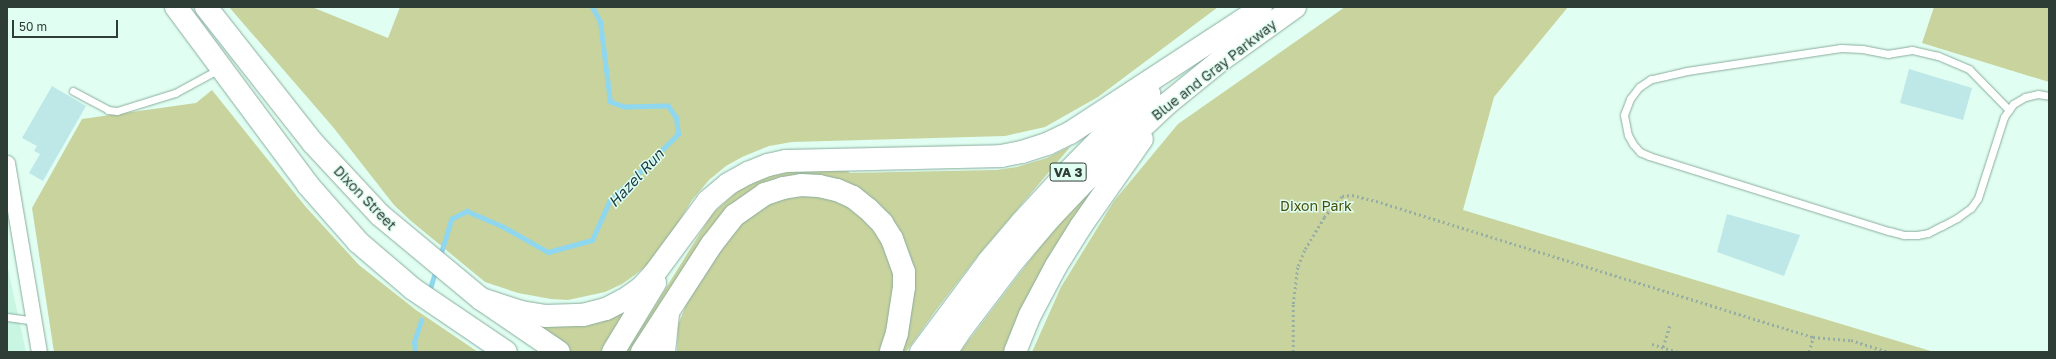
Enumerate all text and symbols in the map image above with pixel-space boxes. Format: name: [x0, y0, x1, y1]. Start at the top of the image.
scale bar: [14, 12, 120, 38]
street label: Blue and Gray Parkway: [1148, 16, 1280, 124]
text: 50 m: [19, 19, 47, 34]
water label: Hazel Run: [605, 145, 667, 211]
road number: VA 3: [1049, 161, 1087, 183]
street label: Dixon Street: [330, 162, 400, 234]
park label: Dixon Park: [1280, 198, 1352, 214]

